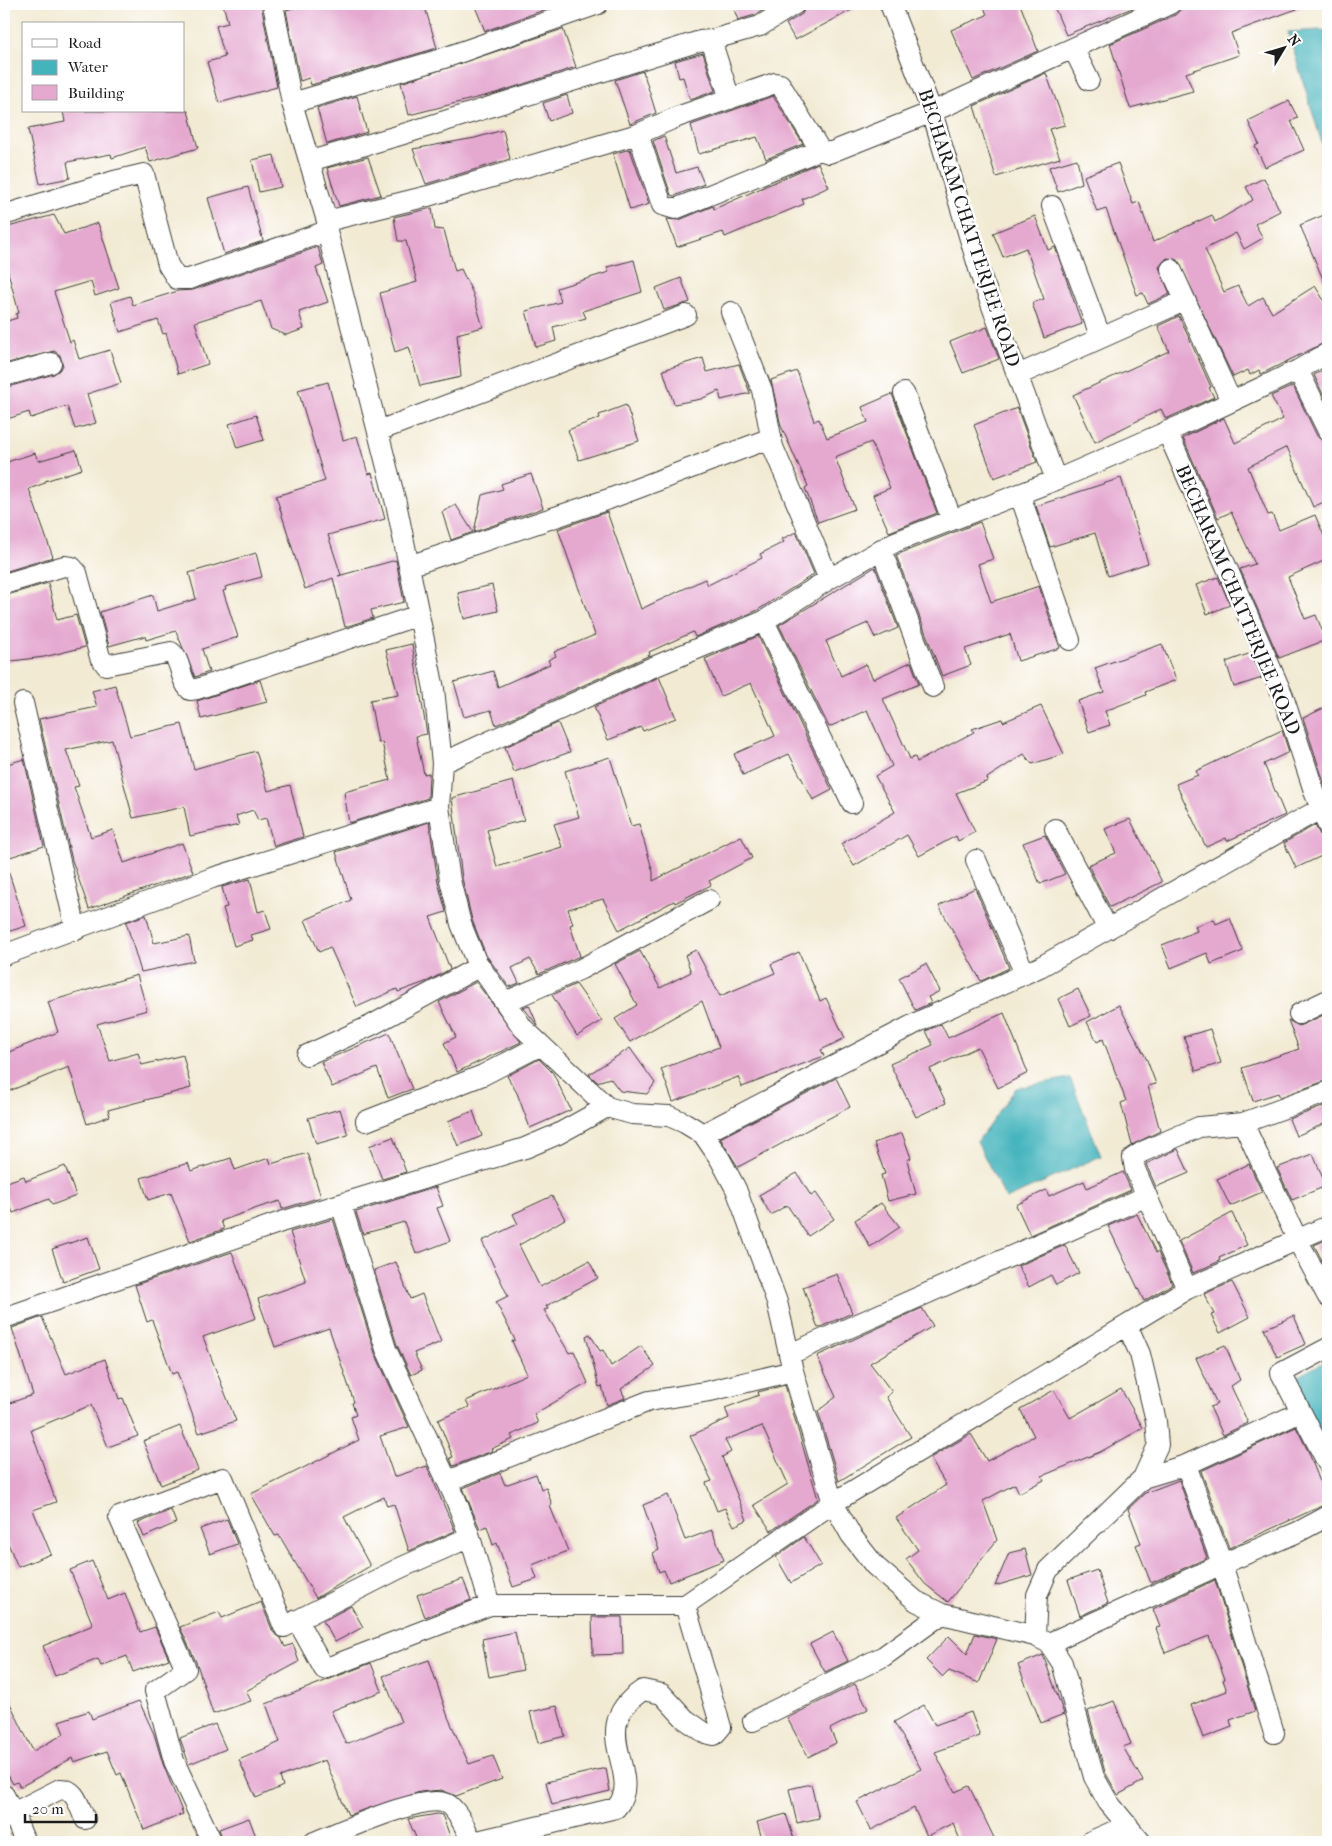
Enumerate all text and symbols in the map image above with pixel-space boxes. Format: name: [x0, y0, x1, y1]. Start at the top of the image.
legend: [22, 22, 185, 112]
north arrow: [1260, 22, 1310, 72]
text: N: [1284, 31, 1304, 50]
text: Road: [68, 34, 102, 52]
text: Water: [67, 58, 108, 76]
text: Building: [68, 84, 125, 102]
street label: BECHARAM CHATTERJEE ROAD: [914, 86, 1024, 370]
street label: BECHARAM CHATTERJEE ROAD: [1171, 462, 1305, 738]
scale bar: [25, 1791, 96, 1823]
text: 20 m: [32, 1800, 64, 1818]

